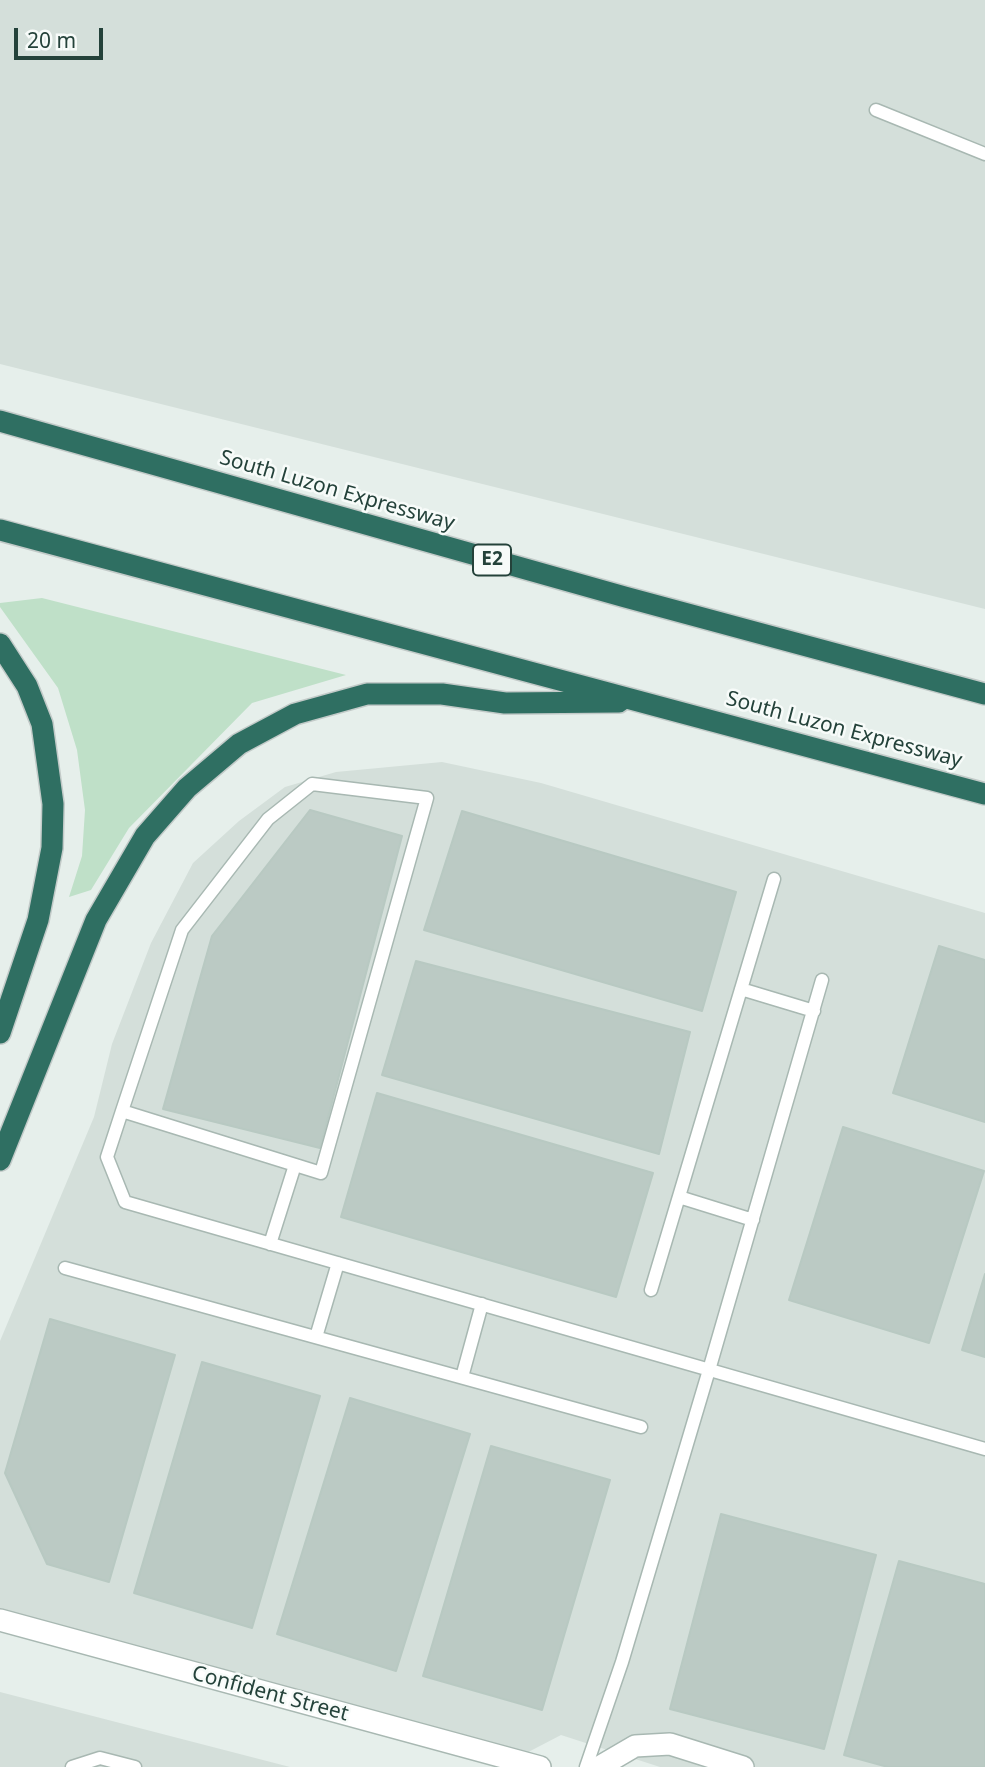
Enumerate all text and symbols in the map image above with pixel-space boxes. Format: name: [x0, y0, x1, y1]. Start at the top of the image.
scale bar: [18, 14, 107, 58]
text: 20 m: [27, 26, 76, 54]
street label: South Luzon Expressway: [217, 445, 457, 537]
road number: E2: [473, 544, 511, 576]
street label: South Luzon Expressway: [723, 686, 965, 774]
street label: Confident Street: [189, 1661, 351, 1727]

